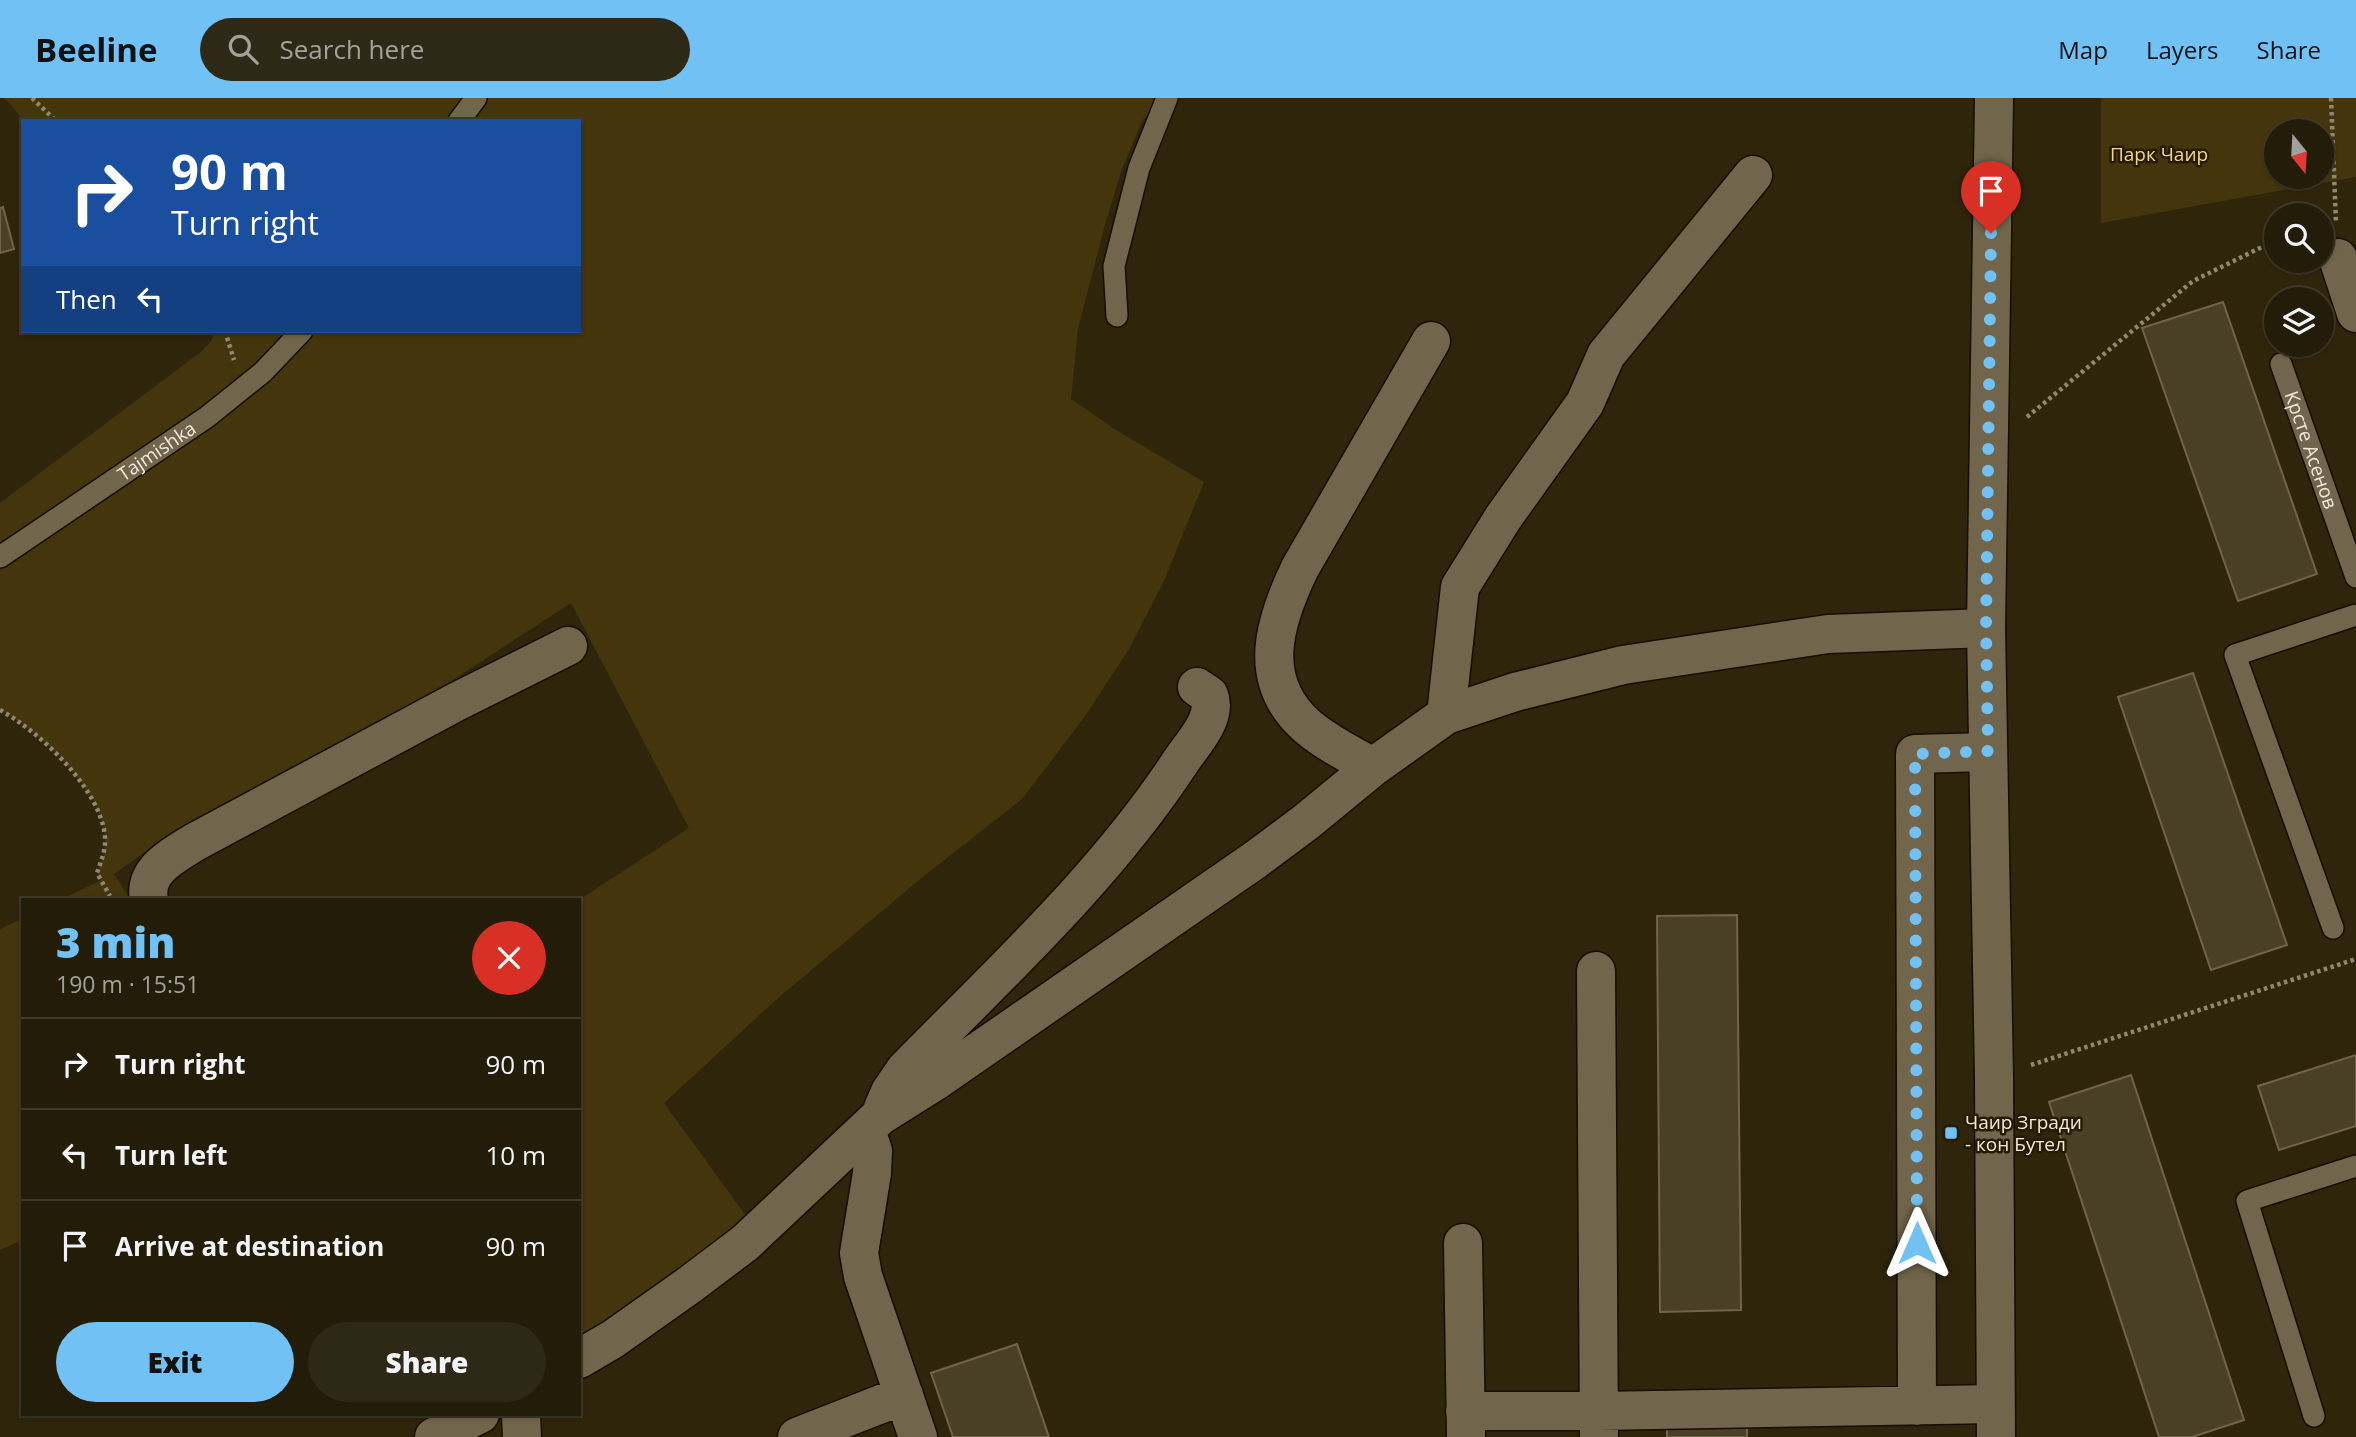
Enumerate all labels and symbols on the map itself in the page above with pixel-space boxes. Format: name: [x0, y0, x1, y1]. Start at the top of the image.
north arrow: [2264, 119, 2334, 189]
park label: Парк Чаир: [2110, 141, 2208, 167]
pin: [1961, 161, 2021, 233]
street label: Крсте Асенов: [2279, 387, 2344, 512]
street label: Tajmishka: [112, 415, 201, 487]
place label: Чаир Згради - кон Бутел: [1965, 1109, 2082, 1157]
marker: Чаир Згради - кон Бутел: [1943, 1125, 1959, 1141]
position arrow: [1880, 1206, 1954, 1280]

